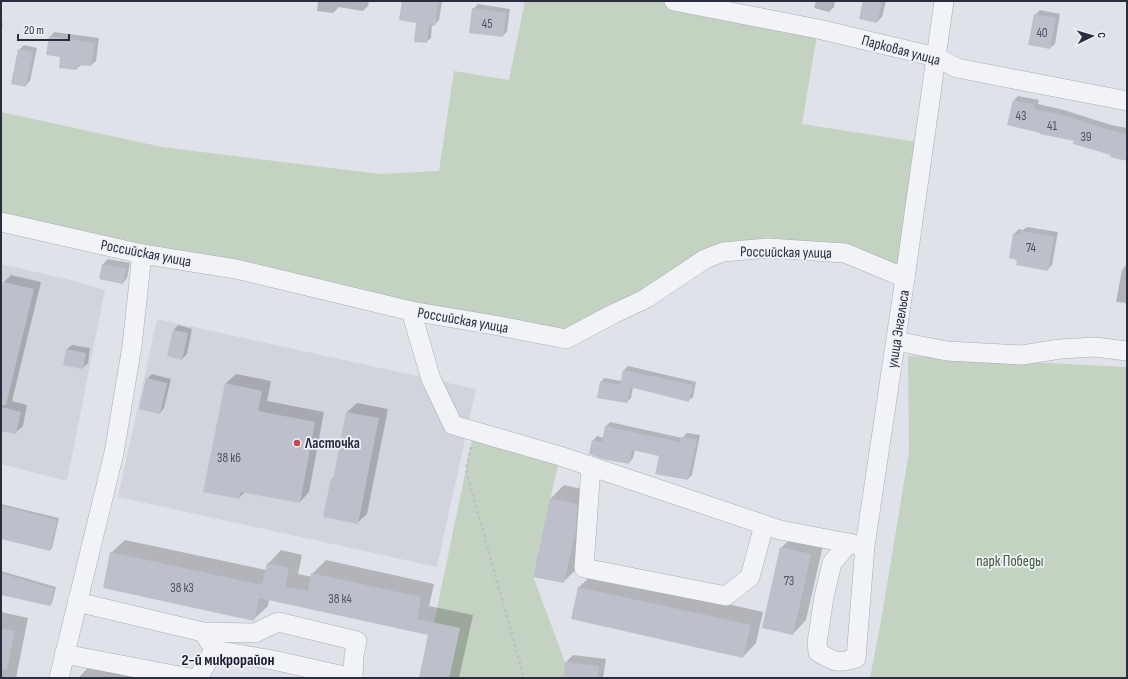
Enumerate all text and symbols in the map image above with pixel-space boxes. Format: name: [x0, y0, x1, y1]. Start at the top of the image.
scale bar: [18, 16, 69, 42]
house number: 45: [482, 16, 492, 32]
north arrow: [1072, 16, 1112, 56]
text: 20 m: [24, 23, 44, 38]
house number: 40: [1036, 25, 1048, 41]
street label: Парковая улица: [859, 31, 943, 70]
text: С: [1095, 32, 1108, 39]
house number: 43: [1016, 108, 1026, 124]
house number: 41: [1047, 118, 1057, 134]
house number: 39: [1080, 129, 1092, 145]
street label: Российская улица: [99, 235, 193, 272]
house number: 74: [1026, 240, 1037, 256]
street label: Российская улица: [740, 242, 832, 263]
street label: улица Энгельса: [883, 288, 914, 370]
street label: Российская улица: [416, 303, 510, 338]
place label: Ласточка: [304, 434, 360, 453]
marker: Ласточка: [292, 438, 302, 448]
house number: 38 к6: [217, 450, 241, 466]
park label: парк Победы: [976, 552, 1044, 571]
house number: 73: [784, 573, 794, 589]
house number: 38 к3: [170, 580, 194, 596]
house number: 38 к4: [328, 591, 352, 607]
district label: 2-й микрорайон: [182, 651, 274, 670]

